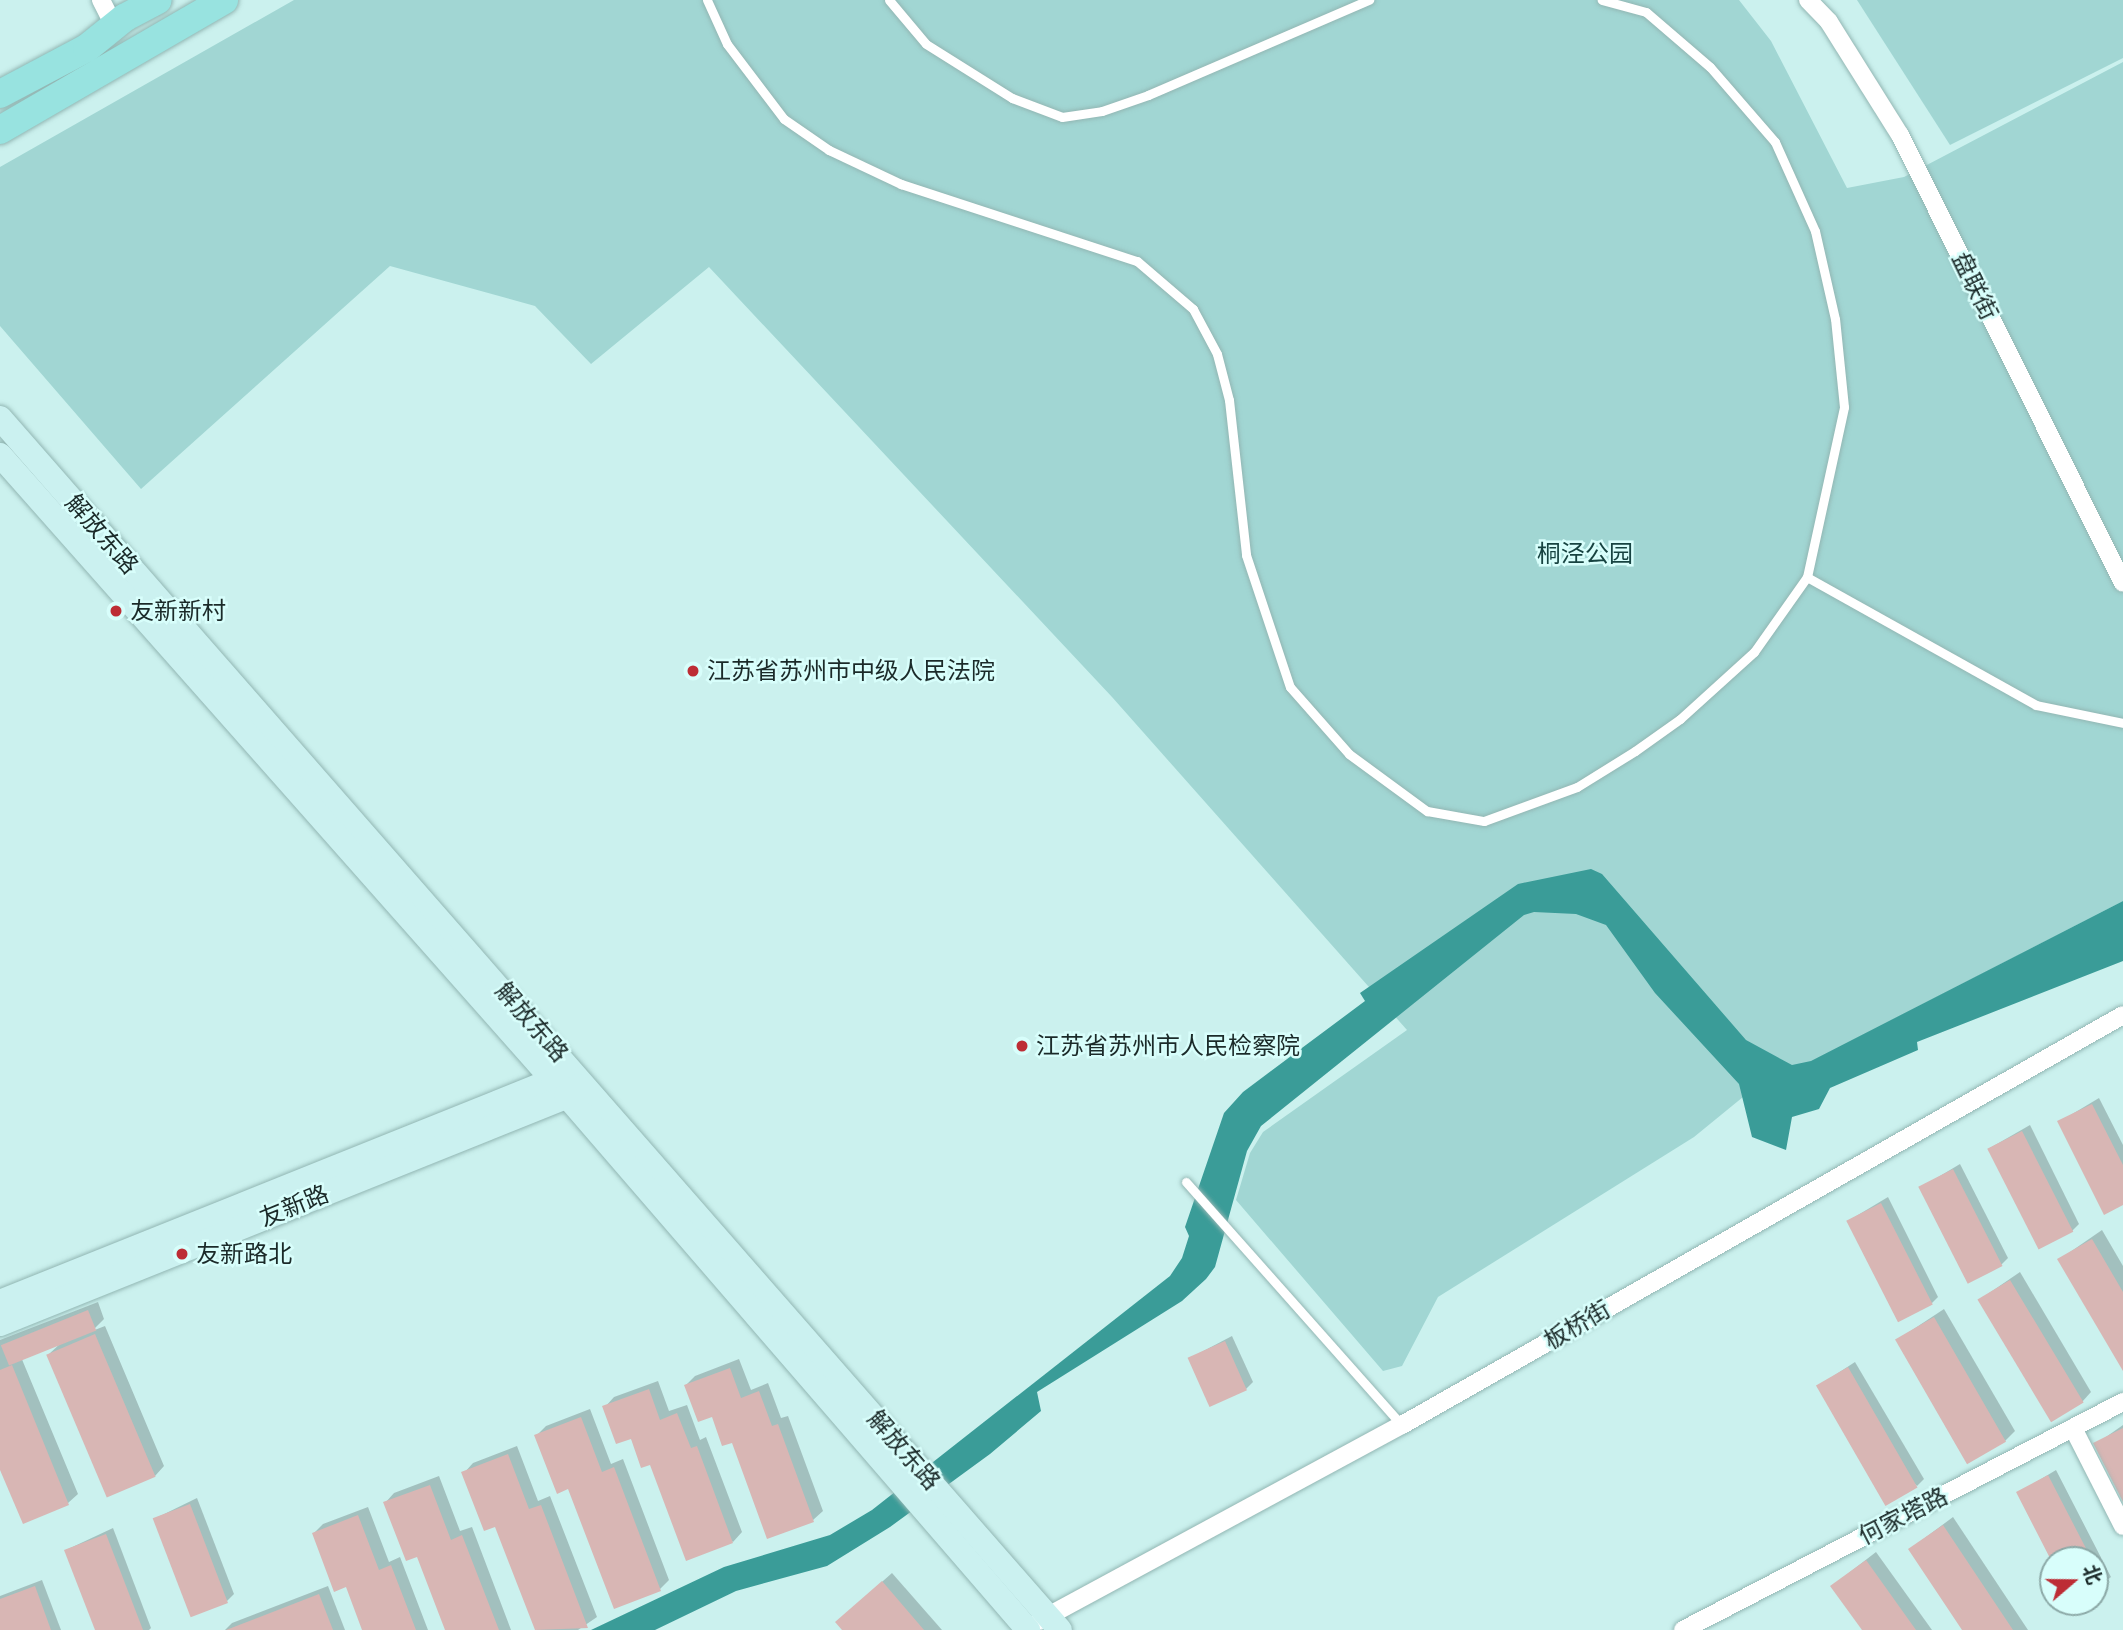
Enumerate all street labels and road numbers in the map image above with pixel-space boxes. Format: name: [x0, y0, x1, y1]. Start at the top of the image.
street label: 盘联街: [1946, 247, 2004, 325]
street label: 解放东路: [60, 488, 144, 580]
street label: 解放东路: [490, 976, 574, 1068]
street label: 友新路: [255, 1179, 333, 1233]
street label: 板桥街: [1539, 1295, 1615, 1355]
street label: 解放东路: [862, 1404, 946, 1496]
street label: 何家塔路: [1854, 1481, 1952, 1551]

